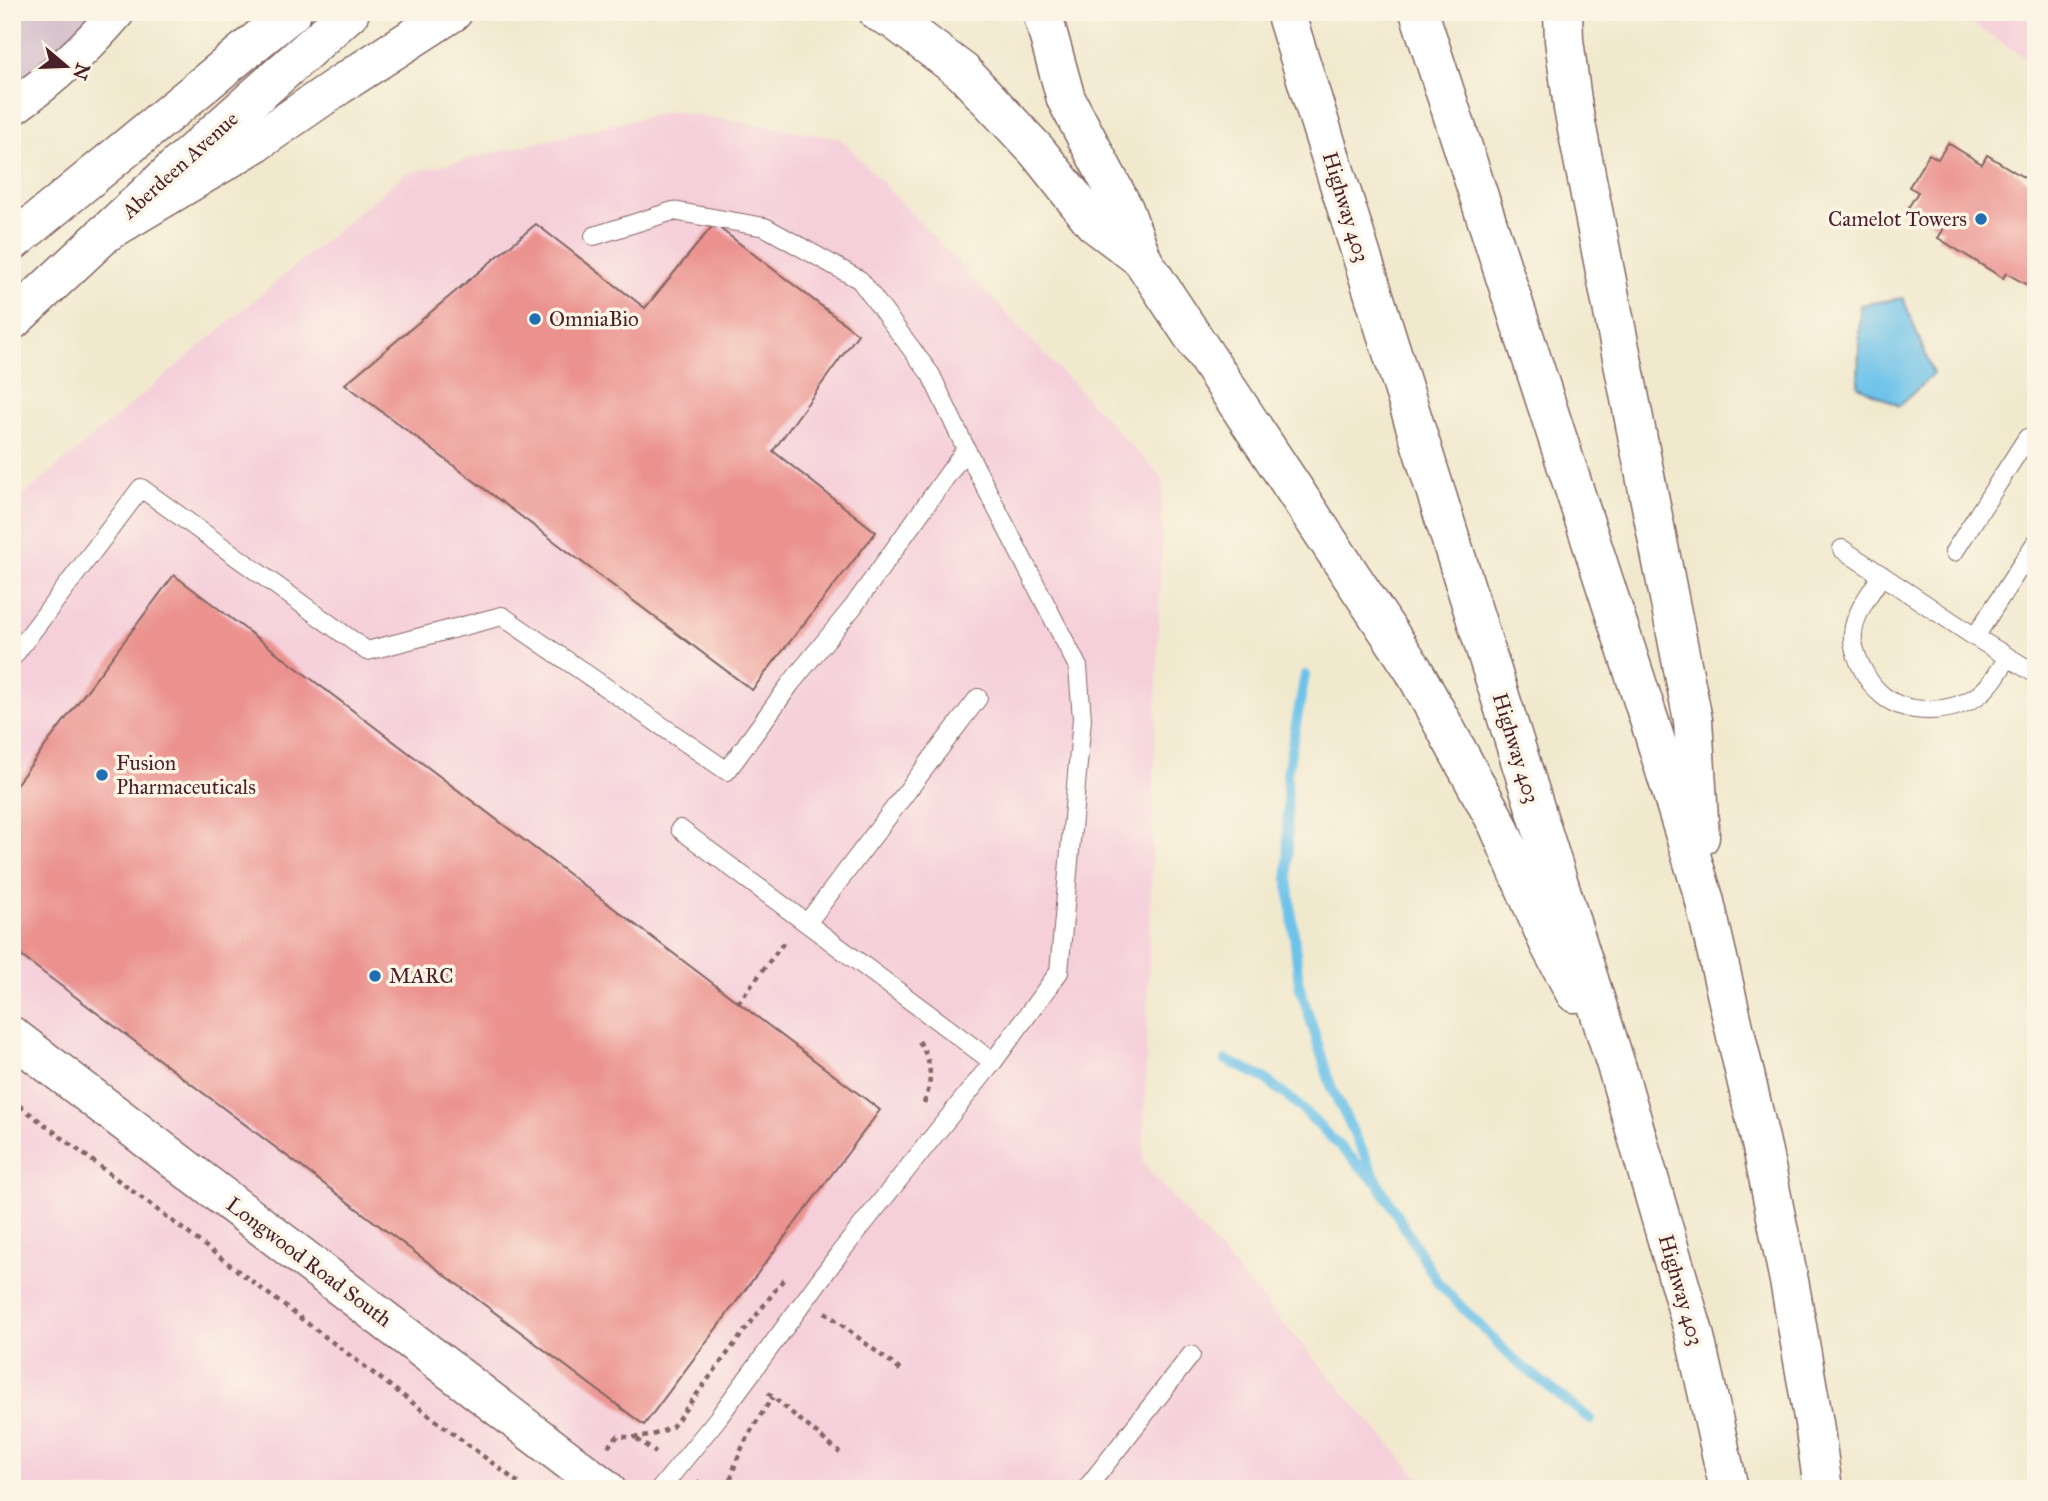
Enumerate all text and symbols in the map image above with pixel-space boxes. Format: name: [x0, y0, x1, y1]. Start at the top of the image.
north arrow: [32, 32, 102, 102]
text: N: [68, 60, 95, 83]
street label: Aberdeen Avenue: [116, 106, 244, 225]
street label: Highway 403: [1317, 149, 1375, 265]
place label: Camelot Towers: [1828, 206, 1967, 232]
marker: Camelot Towers: [1973, 211, 1989, 227]
place label: OmniaBio: [549, 306, 639, 332]
marker: OmniaBio: [527, 311, 543, 327]
street label: Highway 403: [1487, 690, 1545, 806]
place label: Fusion Pharmaceuticals: [116, 750, 256, 800]
marker: Fusion Pharmaceuticals: [94, 767, 110, 783]
place label: MARC: [389, 963, 453, 989]
marker: MARC: [367, 968, 383, 984]
street label: Longwood Road South: [221, 1191, 397, 1333]
street label: Highway 403: [1653, 1232, 1709, 1348]

